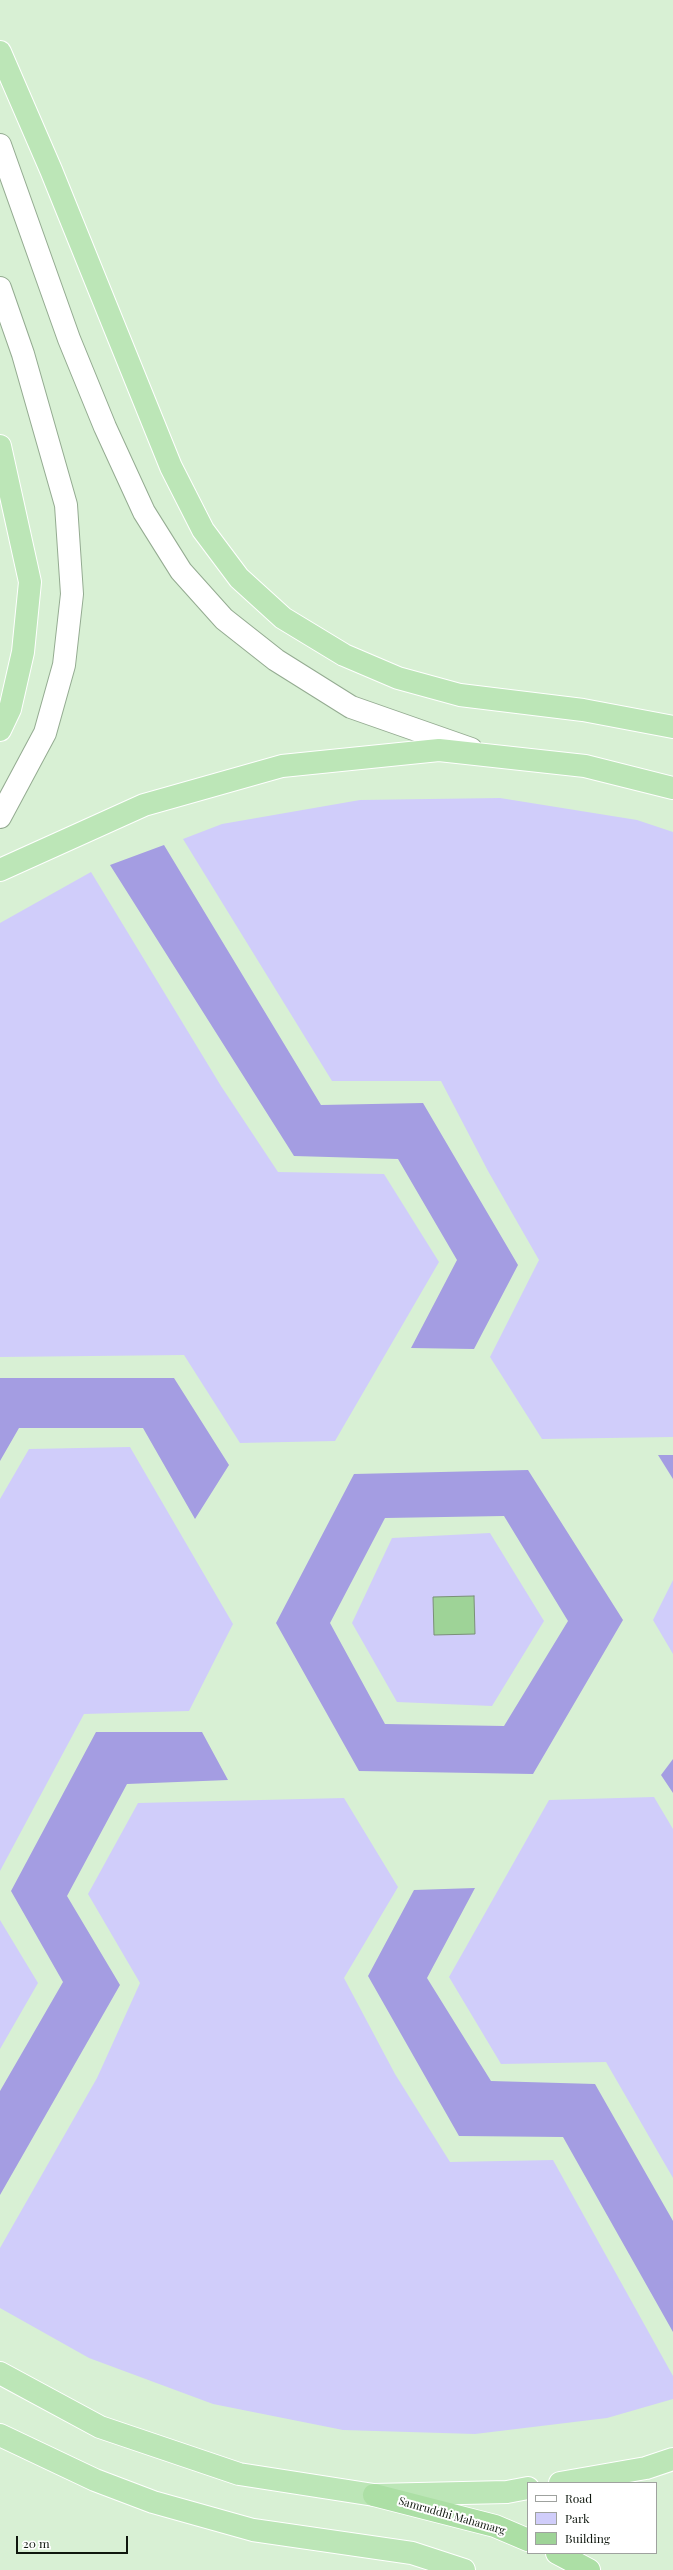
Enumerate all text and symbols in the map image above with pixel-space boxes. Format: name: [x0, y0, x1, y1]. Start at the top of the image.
legend: [527, 2482, 657, 2554]
text: Road: [565, 2490, 592, 2506]
street label: Samruddhi Mahamarg: [397, 2494, 507, 2538]
text: Park: [565, 2510, 590, 2526]
scale bar: [18, 2528, 130, 2554]
text: Building: [565, 2530, 610, 2546]
text: 20 m: [23, 2535, 50, 2551]

